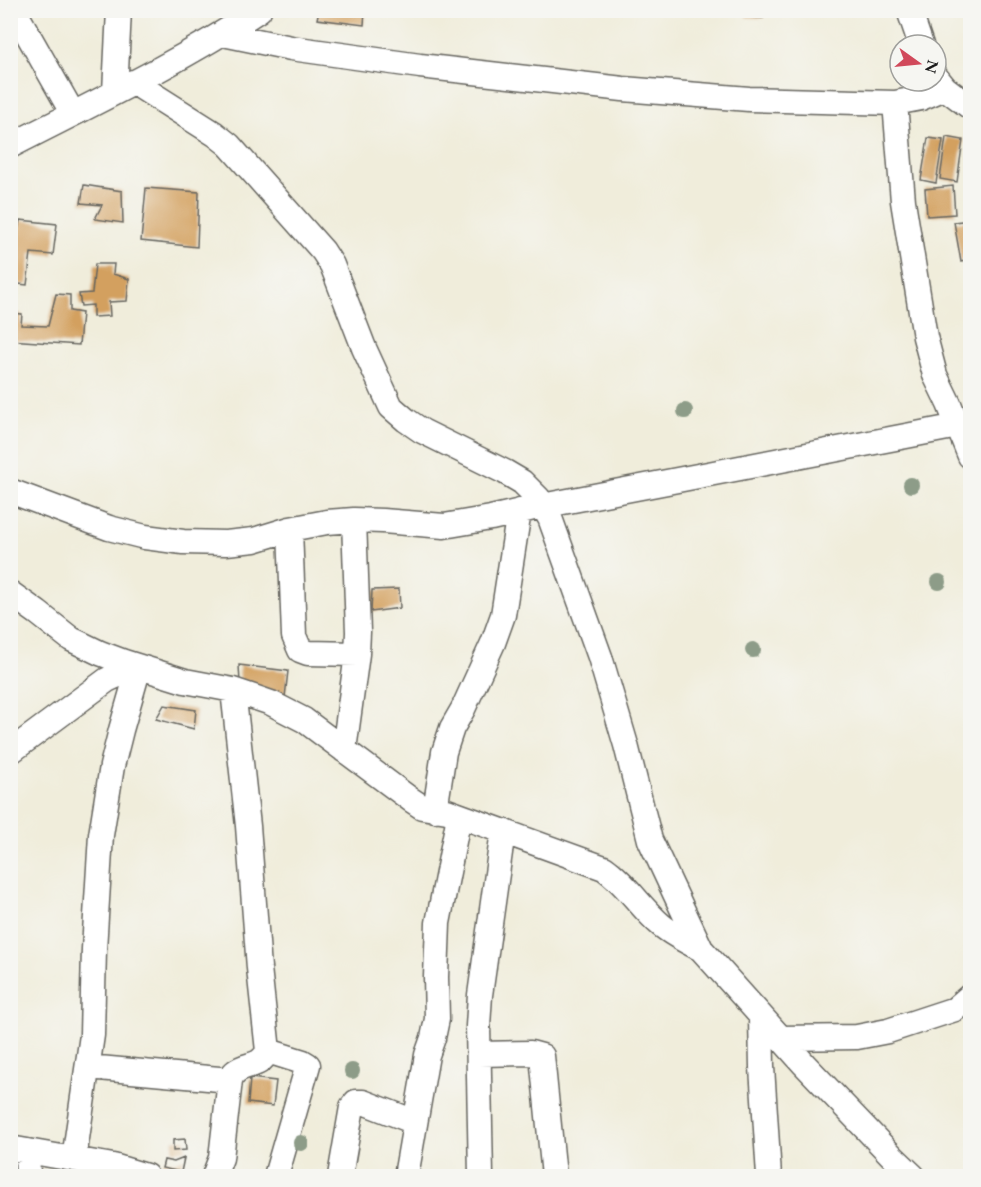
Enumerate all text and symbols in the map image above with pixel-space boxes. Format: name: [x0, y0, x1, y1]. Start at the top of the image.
north arrow: [888, 33, 948, 93]
text: N: [920, 58, 944, 76]

